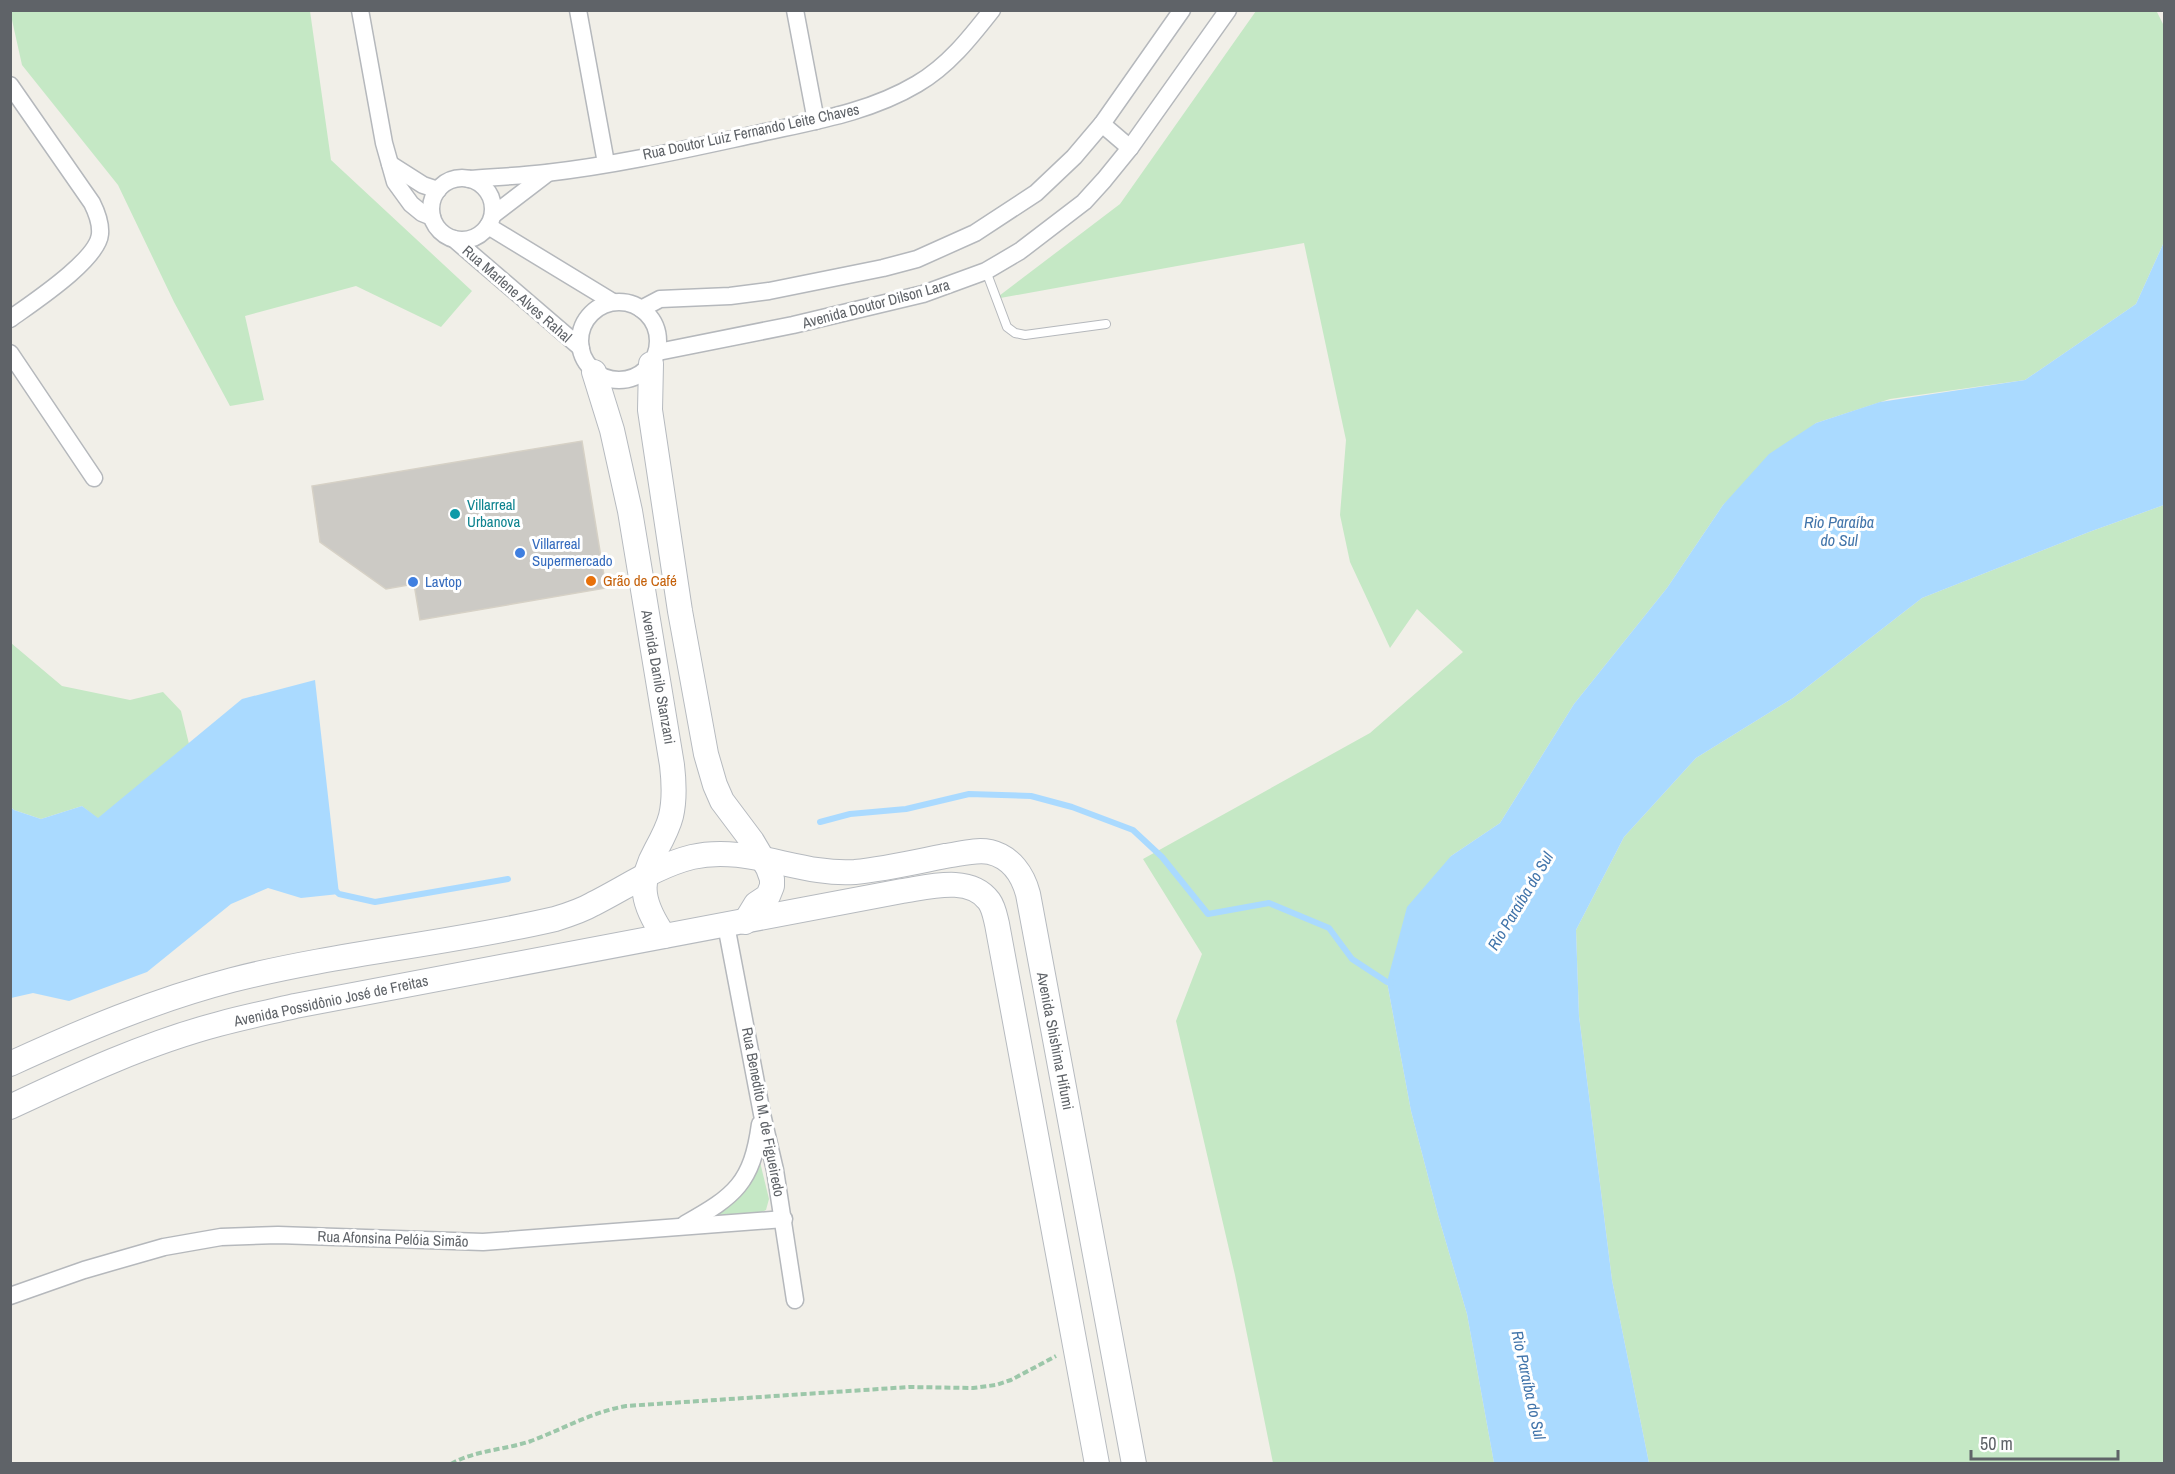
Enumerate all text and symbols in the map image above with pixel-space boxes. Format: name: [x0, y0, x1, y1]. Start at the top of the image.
street label: Rua Doutor Luiz Fernando Leite Chaves: [641, 98, 861, 165]
street label: Rua Marlene Alves Rahal: [458, 240, 577, 347]
street label: Avenida Doutor Dilson Lara: [799, 274, 952, 334]
place label: Villarreal Urbanova: [467, 494, 520, 532]
marker: Villarreal Urbanova: [448, 507, 462, 521]
water label: Rio Paraíba do Sul: [1804, 511, 1874, 551]
place label: Villarreal Supermercado: [532, 533, 613, 571]
marker: Villarreal Supermercado: [513, 546, 527, 560]
place label: Grão de Café: [603, 570, 677, 591]
place label: Lavtop: [425, 571, 462, 592]
marker: Grão de Café: [584, 574, 598, 588]
marker: Lavtop: [406, 575, 420, 589]
street label: Avenida Danilo Stanzani: [636, 607, 681, 746]
water label: Rio Paraíba do Sul: [1482, 847, 1559, 954]
street label: Avenida Shishima Hifumi: [1032, 969, 1079, 1112]
street label: Avenida Possidônio José de Freitas: [231, 970, 430, 1032]
street label: Rua Benedito M. de Figueiredo: [737, 1025, 790, 1199]
street label: Rua Afonsina Pelóia Simão: [317, 1225, 469, 1252]
water label: Rio Paraíba do Sul: [1507, 1328, 1552, 1443]
scale bar: [1971, 1423, 2118, 1461]
text: 50 m: [1980, 1431, 2013, 1456]

